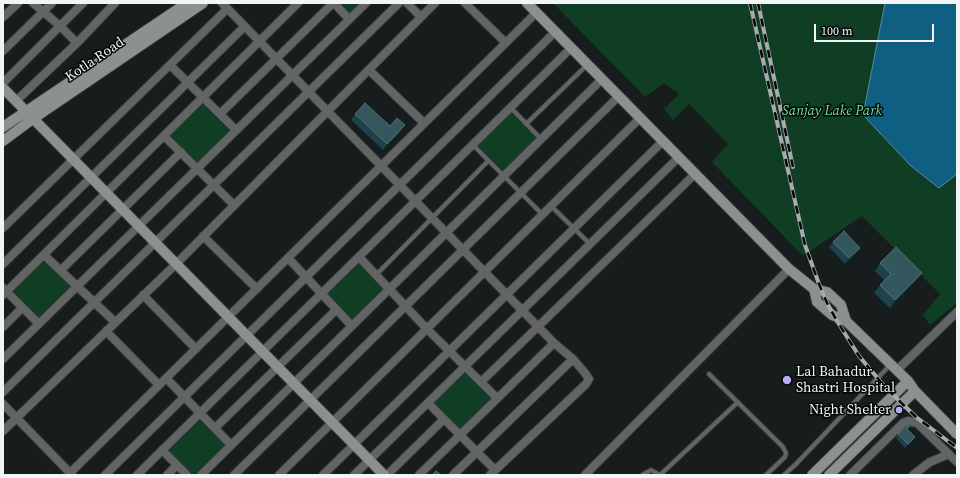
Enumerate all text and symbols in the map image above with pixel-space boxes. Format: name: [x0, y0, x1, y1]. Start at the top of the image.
scale bar: [816, 16, 936, 42]
text: 100 m: [821, 23, 853, 39]
street label: Kotla Road: [62, 34, 128, 86]
park label: Sanjay Lake Park: [782, 103, 882, 119]
place label: Lal Bahadur Shastri Hospital: [796, 364, 895, 396]
marker: Lal Bahadur Shastri Hospital: [781, 374, 793, 386]
place label: Night Shelter: [809, 402, 891, 418]
marker: Night Shelter: [894, 405, 904, 415]

